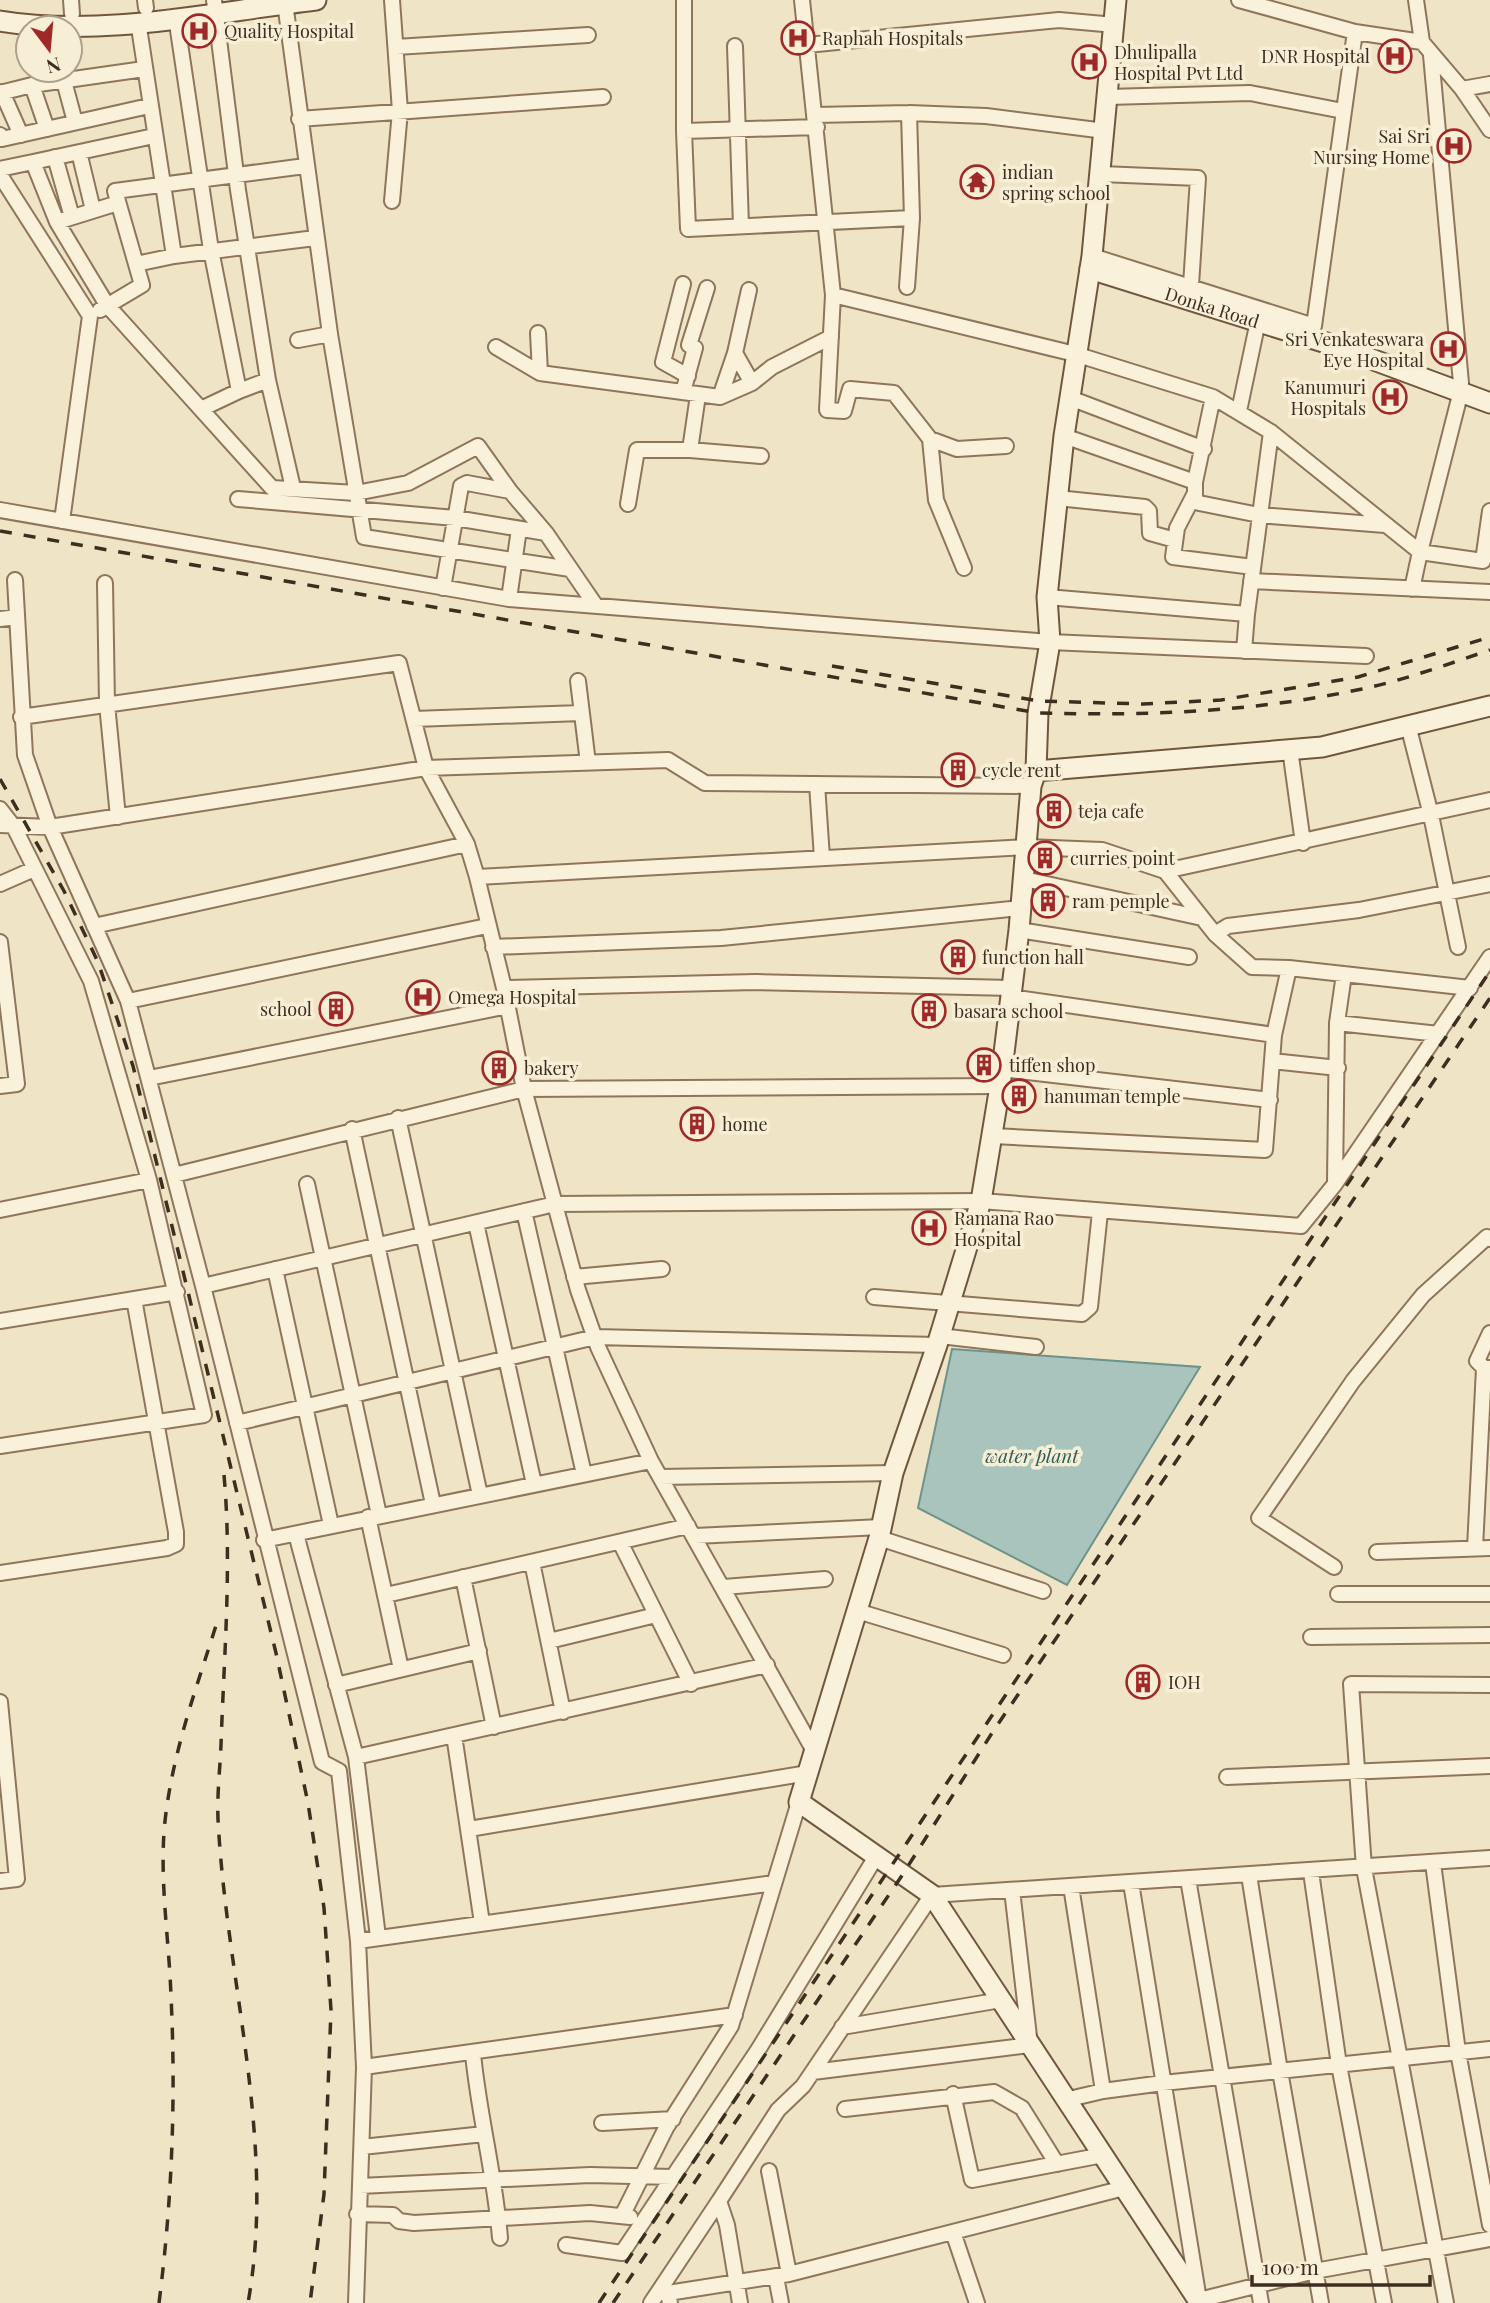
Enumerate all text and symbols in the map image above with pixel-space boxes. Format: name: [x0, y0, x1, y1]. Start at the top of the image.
hospital icon: Quality Hospital: [180, 12, 218, 50]
north arrow: [14, 14, 84, 84]
place label: Quality Hospital: [224, 19, 354, 43]
hospital icon: Raphah Hospitals: [779, 19, 817, 57]
place label: Raphah Hospitals: [822, 26, 963, 50]
hospital icon: DNR Hospital: [1376, 37, 1414, 75]
place label: Dhulipalla Hospital Pvt Ltd: [1114, 40, 1244, 85]
hospital icon: Dhulipalla Hospital Pvt Ltd: [1070, 43, 1108, 81]
place label: DNR Hospital: [1261, 44, 1370, 68]
text: N: [44, 52, 64, 81]
place label: Sai Sri Nursing Home: [1313, 124, 1430, 169]
hospital icon: Sai Sri Nursing Home: [1435, 127, 1473, 165]
place label: indian spring school: [1002, 160, 1110, 205]
temple icon: indian spring school: [958, 163, 996, 201]
street label: Donka Road: [1162, 281, 1263, 333]
place label: Sri Venkateswara Eye Hospital: [1285, 327, 1424, 372]
hospital icon: Sri Venkateswara Eye Hospital: [1429, 330, 1467, 368]
place label: Kanumuri Hospitals: [1284, 375, 1366, 420]
hospital icon: Kanumuri Hospitals: [1371, 378, 1409, 416]
building icon: cycle rent: [939, 751, 977, 789]
place label: cycle rent: [982, 758, 1061, 782]
building icon: teja cafe: [1035, 792, 1073, 830]
place label: teja cafe: [1078, 799, 1144, 823]
building icon: curries point: [1026, 839, 1064, 877]
place label: curries point: [1070, 846, 1175, 870]
building icon: ram pemple: [1029, 882, 1067, 920]
place label: ram pemple: [1072, 889, 1170, 913]
building icon: function hall: [939, 938, 977, 976]
place label: function hall: [982, 945, 1084, 969]
hospital icon: Omega Hospital: [404, 978, 442, 1016]
place label: Omega Hospital: [448, 985, 576, 1009]
building icon: school: [317, 990, 355, 1028]
building icon: basara school: [910, 992, 948, 1030]
place label: school: [260, 997, 312, 1021]
place label: basara school: [954, 999, 1063, 1023]
building icon: tiffen shop: [965, 1046, 1003, 1084]
building icon: bakery: [480, 1049, 518, 1087]
place label: tiffen shop: [1009, 1053, 1095, 1077]
place label: bakery: [524, 1056, 579, 1080]
building icon: hanuman temple: [1000, 1077, 1038, 1115]
place label: hanuman temple: [1044, 1084, 1181, 1108]
building icon: home: [678, 1105, 716, 1143]
place label: home: [722, 1112, 768, 1136]
place label: Ramana Rao Hospital: [954, 1206, 1054, 1251]
hospital icon: Ramana Rao Hospital: [910, 1209, 948, 1247]
water label: water plant: [985, 1442, 1080, 1468]
building icon: IOH: [1124, 1663, 1162, 1701]
place label: IOH: [1168, 1670, 1201, 1694]
scale bar: [1252, 2244, 1430, 2288]
text: 100 m: [1262, 2252, 1319, 2280]

